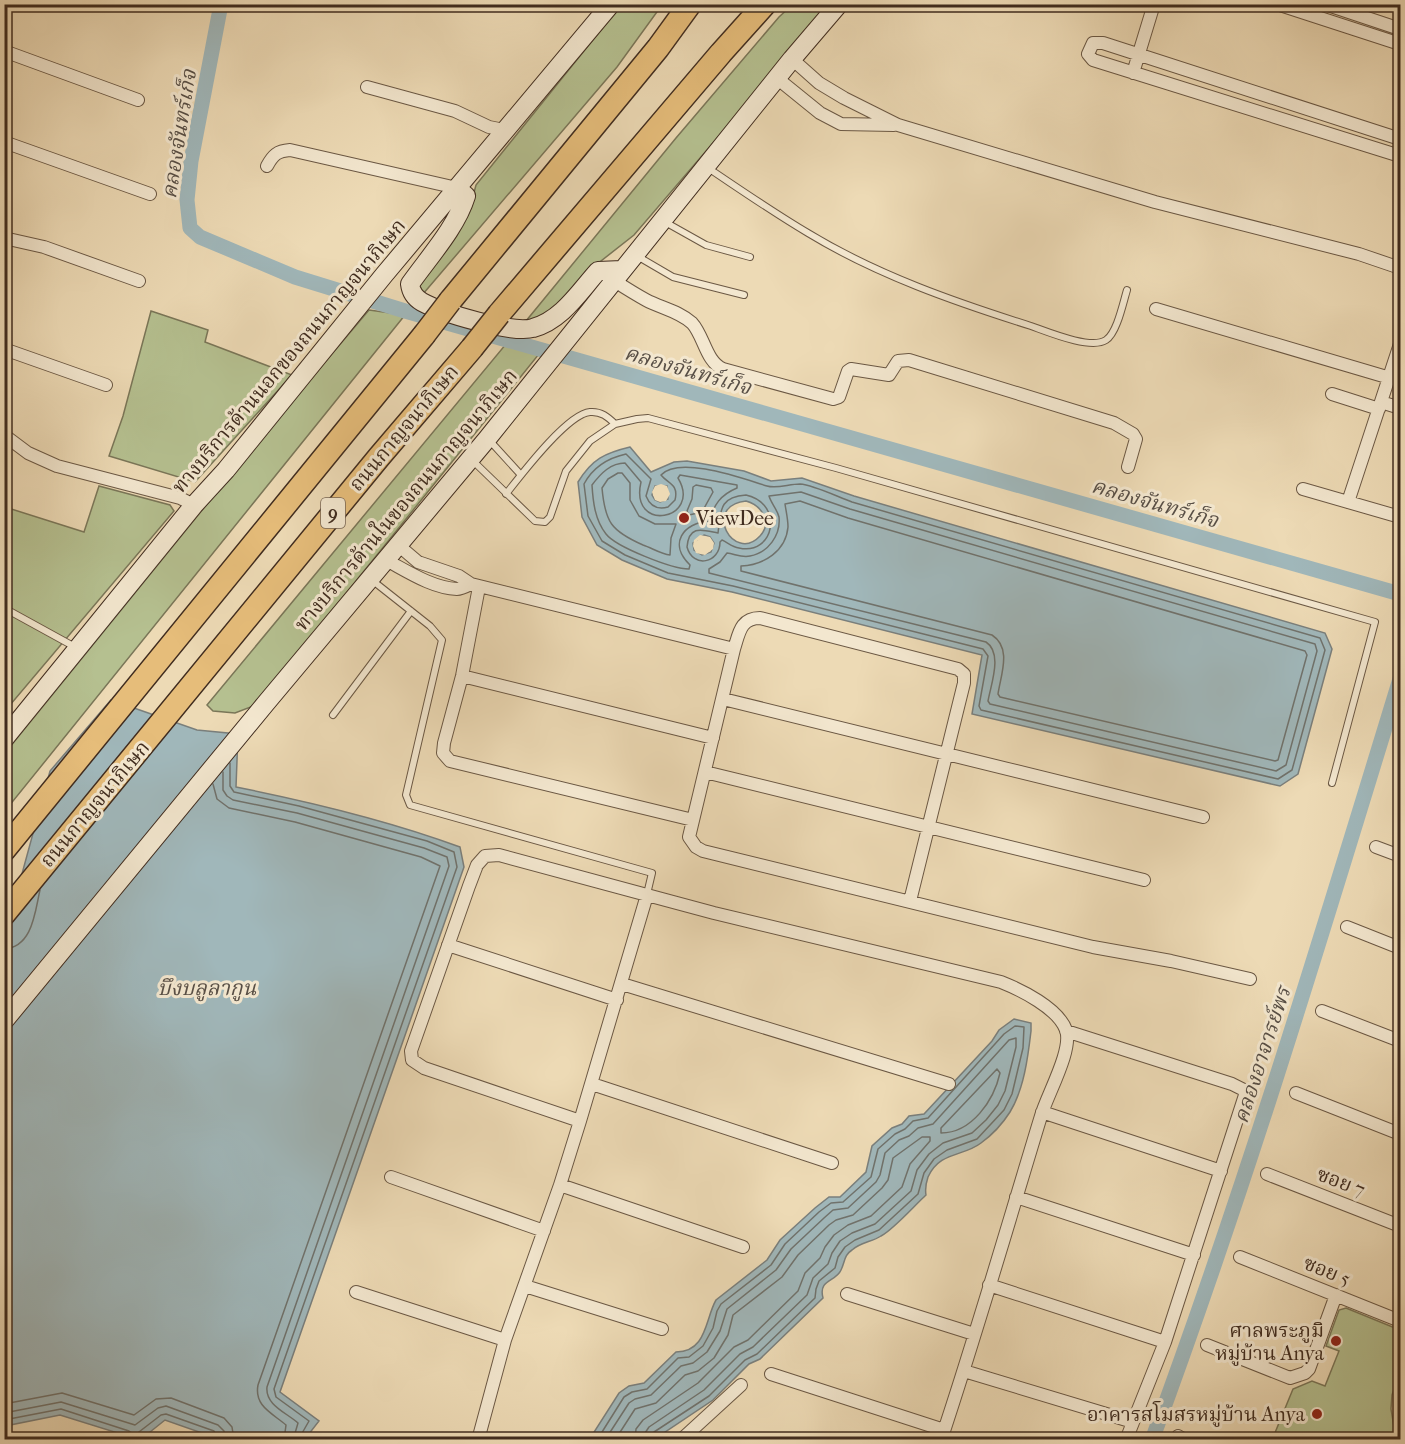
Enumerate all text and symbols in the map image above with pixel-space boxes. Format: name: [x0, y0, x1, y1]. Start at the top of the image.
water label: คลองจันทร์เก็จ: [157, 67, 201, 200]
street label: ทางบริการด้านนอกของถนนกาญจนาภิเษก: [167, 214, 411, 498]
water label: คลองจันทร์เก็จ: [622, 340, 755, 400]
street label: ถนนกาญจนาภิเษก: [344, 360, 464, 496]
street label: ทางบริการด้านในของถนนกาญจนาภิเษก: [288, 363, 522, 635]
water label: คลองจันทร์เก็จ: [1089, 473, 1222, 533]
road number: 9: [321, 498, 345, 528]
place label: ViewDee: [695, 507, 774, 530]
marker: ViewDee: [677, 511, 691, 525]
street label: ถนนกาญจนาภิเษก: [36, 736, 154, 872]
water label: บึงบลูลากูน: [158, 976, 257, 1002]
water label: คลองอาจารย์พร: [1229, 981, 1296, 1126]
street label: ซอย 7: [1314, 1162, 1369, 1202]
street label: ซอย 5: [1300, 1251, 1354, 1291]
place label: ศาลพระภูมิ หมู่บ้าน Anya: [1215, 1319, 1325, 1366]
marker: ศาลพระภูมิ หมู่บ้าน Anya: [1329, 1334, 1343, 1348]
place label: อาคารสโมสรหมู่บ้าน Anya: [1087, 1400, 1306, 1427]
marker: อาคารสโมสรหมู่บ้าน Anya: [1310, 1407, 1324, 1421]

